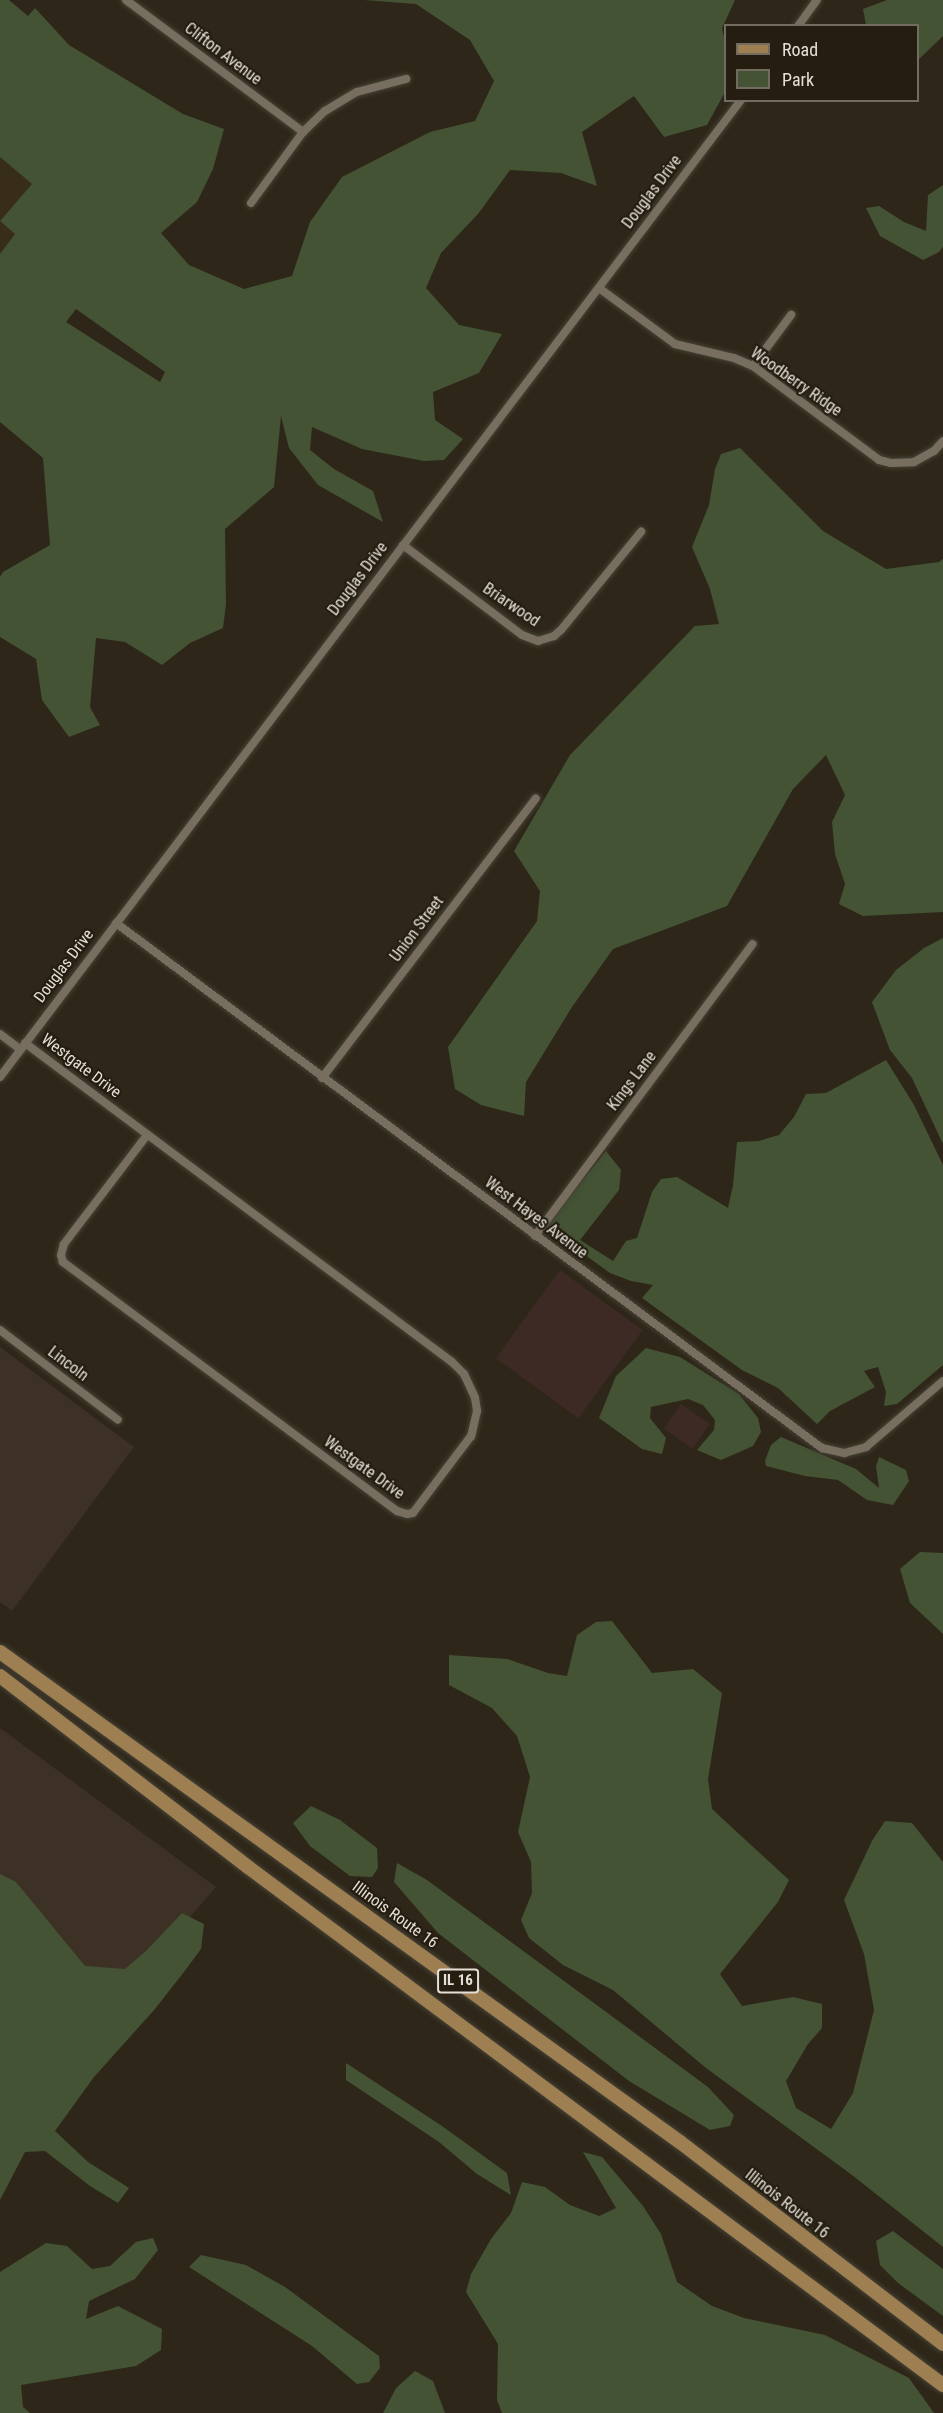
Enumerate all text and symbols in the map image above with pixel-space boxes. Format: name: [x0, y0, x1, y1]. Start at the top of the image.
street label: Clifton Avenue: [181, 19, 265, 89]
legend: [724, 24, 919, 102]
text: Road: [782, 39, 818, 60]
text: Park: [782, 69, 814, 90]
street label: Douglas Drive: [618, 151, 686, 233]
street label: Woodberry Ridge: [747, 343, 845, 421]
street label: Douglas Drive: [324, 538, 392, 620]
street label: Briarwood: [479, 579, 543, 631]
street label: Union Street: [386, 892, 448, 966]
street label: Douglas Drive: [30, 925, 98, 1007]
street label: Westgate Drive: [37, 1030, 125, 1102]
street label: Kings Lane: [603, 1047, 661, 1115]
street label: West Hayes Avenue: [481, 1173, 591, 1263]
street label: Lincoln: [44, 1343, 92, 1385]
street label: Westgate Drive: [320, 1432, 408, 1504]
street label: Illinois Route 16: [348, 1877, 442, 1953]
road number: IL 16: [437, 1969, 479, 1993]
street label: Illinois Route 16: [741, 2165, 833, 2243]

